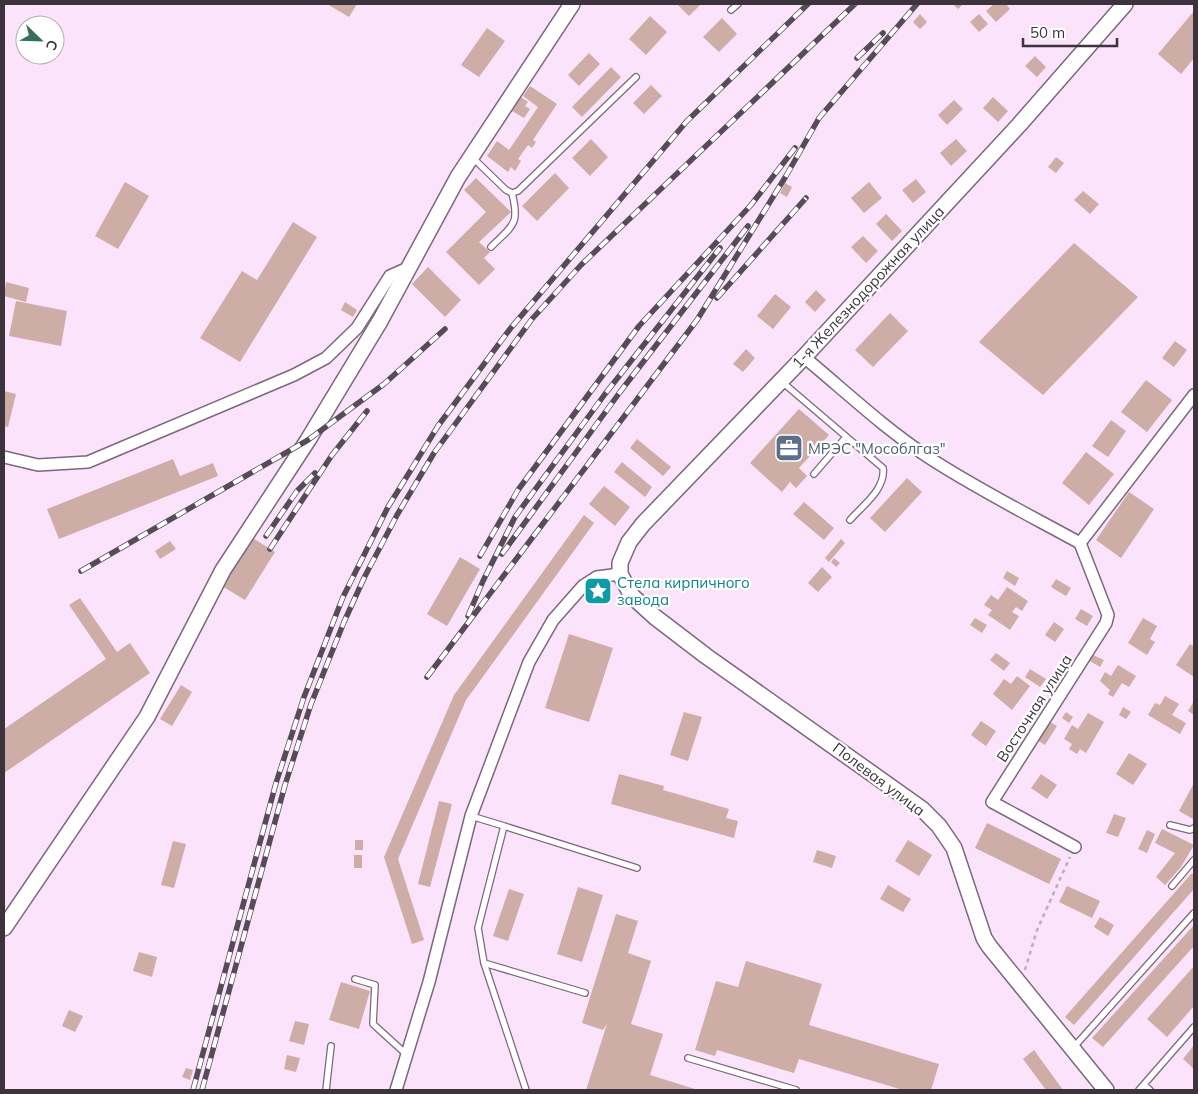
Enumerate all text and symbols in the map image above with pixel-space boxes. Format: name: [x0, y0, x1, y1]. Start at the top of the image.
north arrow: [15, 15, 65, 65]
scale bar: [1023, 15, 1117, 47]
text: 50 m: [1030, 23, 1065, 42]
text: С: [42, 37, 62, 53]
street label: 1-я Железнодорожная улица: [788, 202, 948, 372]
office icon: МРЭС "Мособлгаз": [774, 433, 804, 463]
place label: МРЭС "Мособлгаз": [808, 439, 946, 458]
place label: Стела кирпичного завода: [617, 573, 750, 609]
place icon: Стела кирпичного завода: [583, 576, 613, 606]
street label: Восточная улица: [992, 651, 1076, 765]
street label: Полевая улица: [829, 738, 929, 820]

